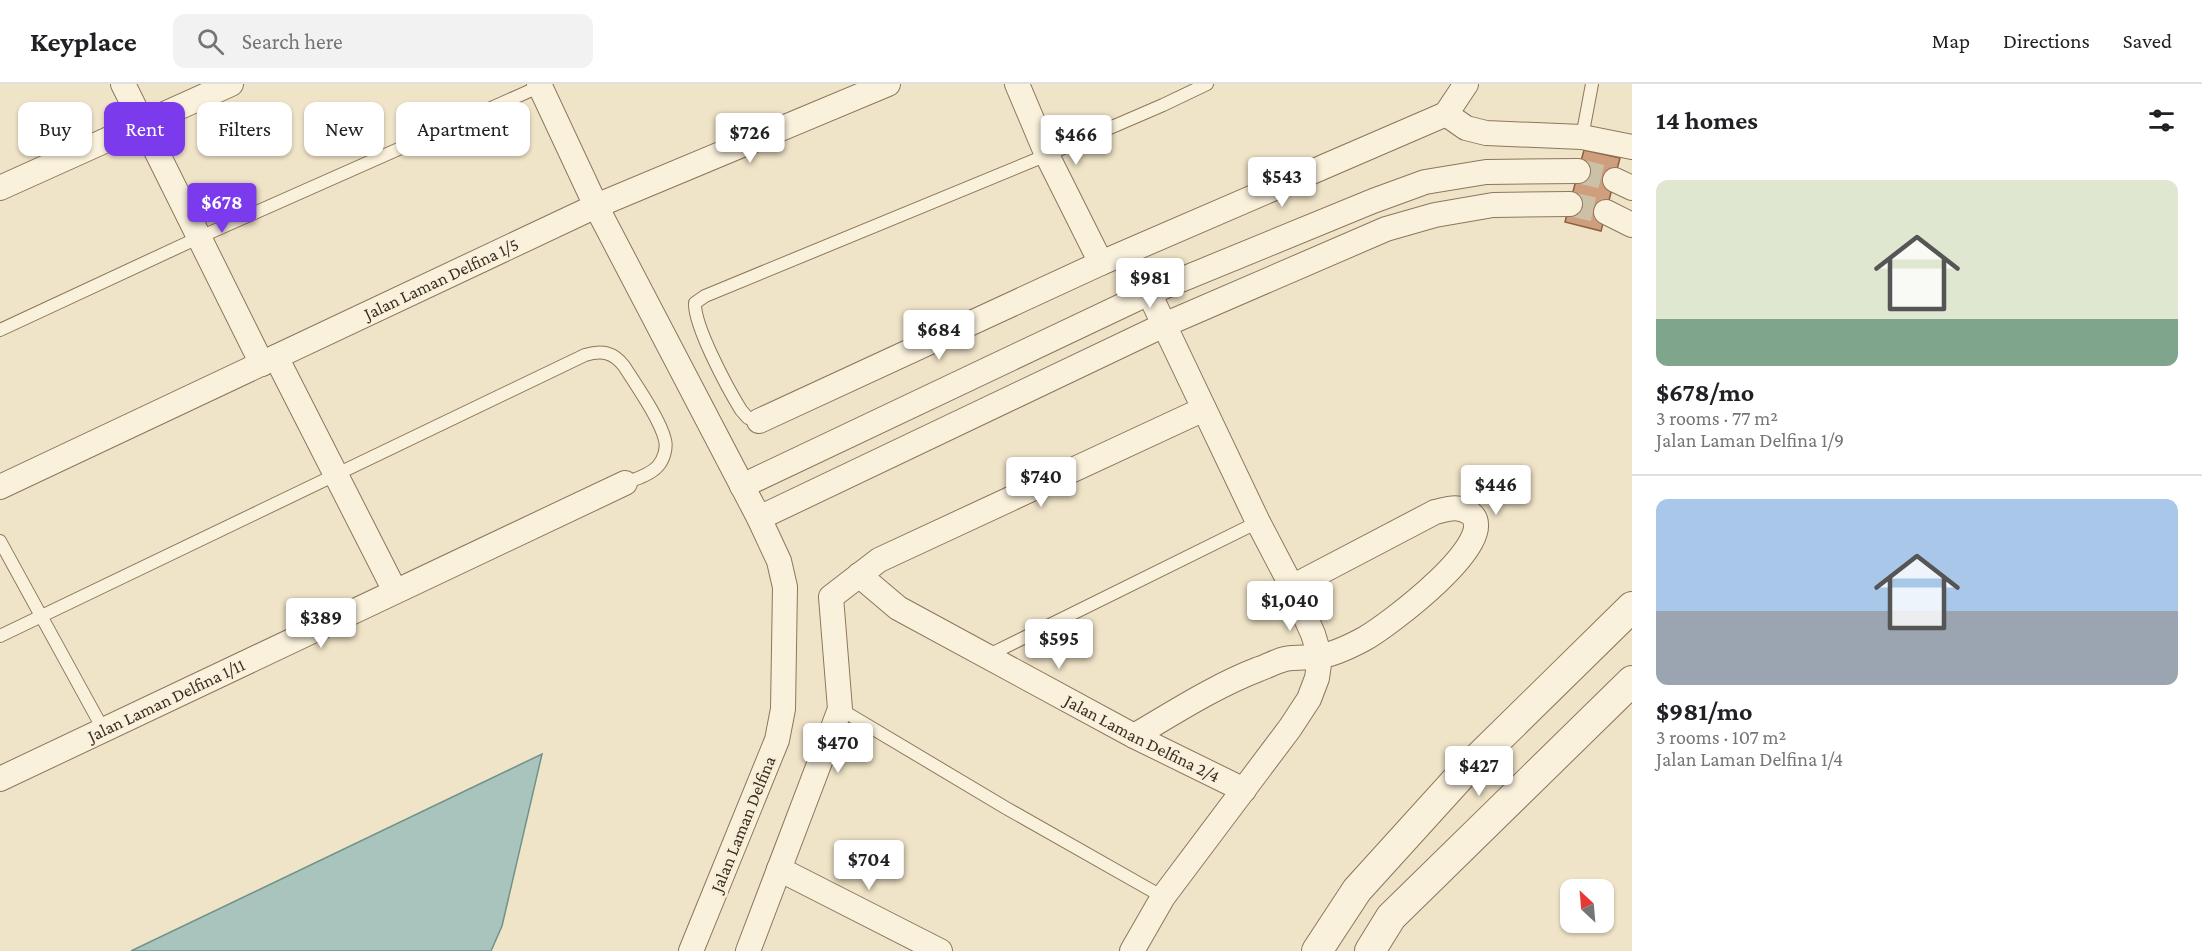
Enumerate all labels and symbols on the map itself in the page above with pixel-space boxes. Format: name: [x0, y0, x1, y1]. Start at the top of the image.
pin: $726: [714, 113, 786, 164]
pin: $466: [1040, 115, 1112, 166]
pin: $543: [1246, 157, 1318, 208]
pin: $678: [186, 183, 258, 234]
street label: Jalan Laman Delfina 1/5: [359, 234, 522, 325]
pin: $981: [1114, 258, 1186, 309]
pin: $684: [903, 310, 975, 361]
pin: $740: [1005, 457, 1077, 508]
pin: $446: [1460, 465, 1532, 516]
pin: $1,040: [1241, 581, 1339, 632]
pin: $389: [285, 598, 357, 649]
pin: $595: [1023, 619, 1095, 670]
street label: Jalan Laman Delfina 1/11: [83, 654, 248, 747]
street label: Jalan Laman Delfina 2/4: [1059, 689, 1223, 787]
pin: $470: [802, 723, 874, 774]
pin: $427: [1443, 746, 1515, 797]
street label: Jalan Laman Delfina: [706, 753, 779, 897]
pin: $704: [833, 840, 905, 891]
north arrow: [1560, 879, 1614, 933]

